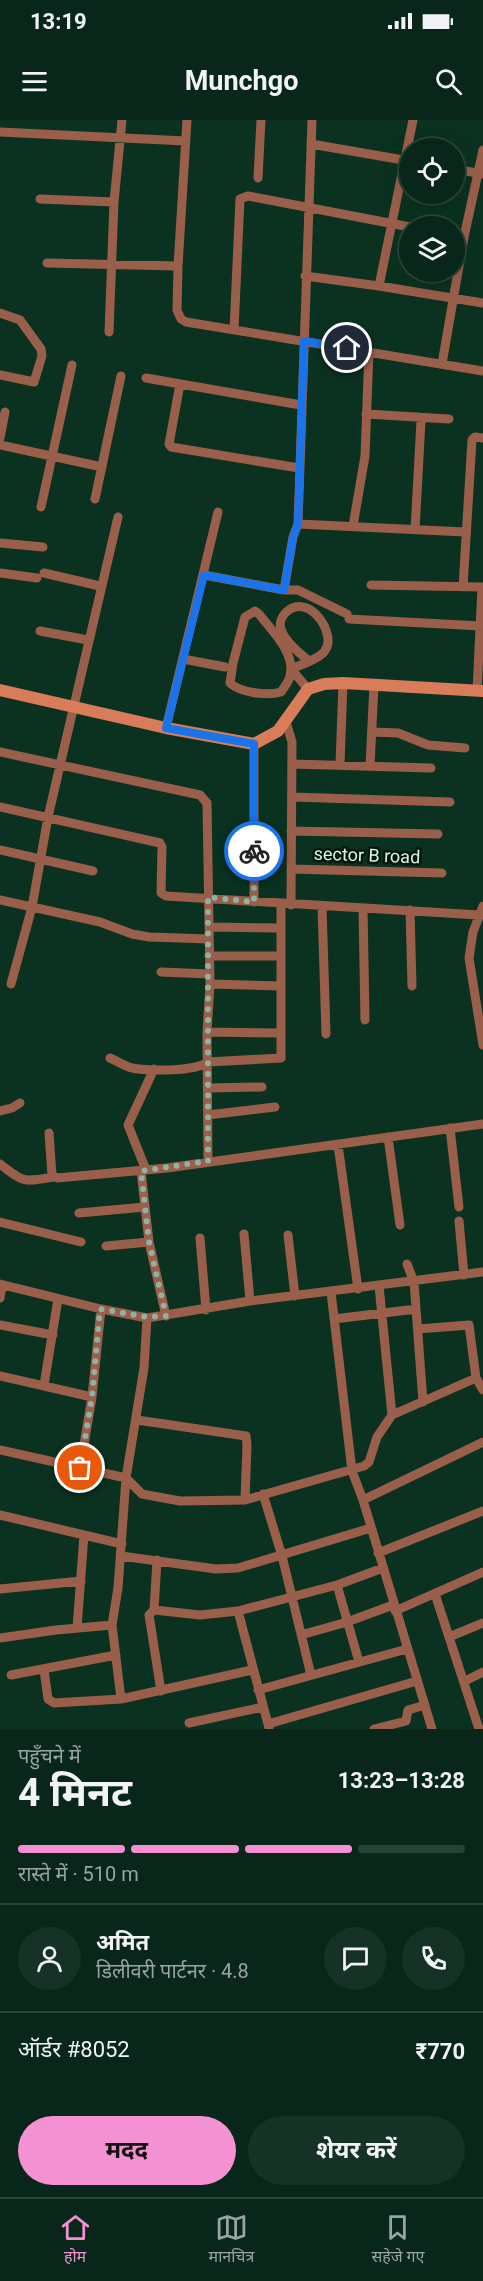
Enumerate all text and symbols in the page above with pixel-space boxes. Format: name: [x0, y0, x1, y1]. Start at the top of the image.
text: 13:19: [30, 9, 87, 34]
icon: menu: [18, 65, 51, 98]
text: Munchgo: [185, 65, 298, 97]
icon: search: [432, 65, 465, 98]
map controls: [399, 138, 465, 282]
button: locate: [399, 138, 465, 204]
button: layers: [399, 216, 465, 282]
pin: [321, 322, 372, 373]
icon: home: [330, 331, 363, 364]
courier: [224, 821, 284, 881]
icon: bike: [238, 835, 271, 868]
street label: sector B road: [313, 843, 421, 867]
pin: [54, 1442, 105, 1493]
icon: bag: [63, 1451, 96, 1484]
text: पहुँचने में: [18, 1744, 81, 1768]
text: 13:23–13:28: [338, 1768, 465, 1793]
text: 4 मिनट: [18, 1770, 132, 1816]
text: रास्ते में · 510 m: [18, 1862, 139, 1886]
button: person: [18, 1927, 81, 1990]
button: chat: [324, 1927, 387, 1990]
button: phone: [402, 1927, 465, 1990]
text: अमित: [96, 1930, 149, 1955]
text: डिलीवरी पार्टनर · 4.8: [96, 1959, 249, 1983]
text: ऑर्डर #8052: [18, 2037, 130, 2062]
text: ₹770: [416, 2039, 465, 2064]
button: मदद: [18, 2116, 236, 2185]
button: शेयर करें: [248, 2116, 465, 2185]
tab: होम: [59, 2211, 92, 2269]
tab: मानचित्र: [209, 2211, 254, 2269]
tab: सहेजे गए: [371, 2211, 424, 2269]

